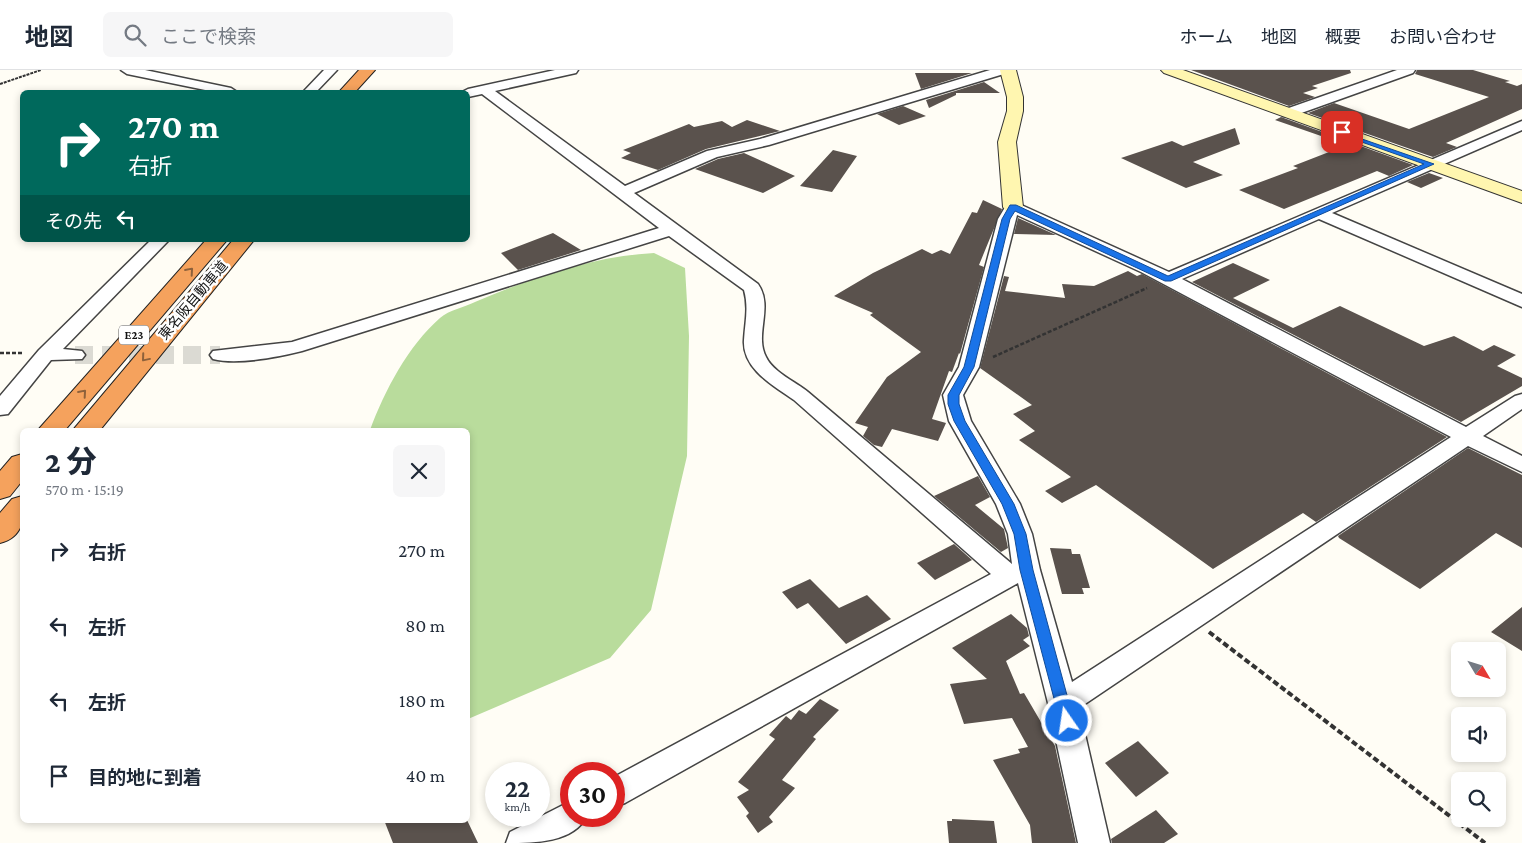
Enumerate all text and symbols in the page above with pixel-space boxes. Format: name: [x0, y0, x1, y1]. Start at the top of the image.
search box: [103, 12, 453, 57]
icon: search: [121, 21, 149, 49]
text: 地図: [25, 23, 73, 50]
text: ここで検索: [161, 26, 256, 47]
text: ホーム: [1180, 27, 1233, 47]
text: 地図: [1261, 27, 1297, 47]
text: 概要: [1325, 27, 1361, 47]
text: お問い合わせ: [1389, 27, 1497, 47]
text: 270 m: [128, 107, 219, 146]
icon: right: [45, 110, 110, 175]
pin: [1321, 111, 1363, 153]
icon: arrive: [1328, 118, 1356, 146]
text: 右折: [128, 154, 172, 179]
icon: left: [112, 205, 140, 233]
text: その先: [45, 211, 102, 232]
street label: 東名阪自動車道: [155, 257, 231, 343]
one-way arrow: [184, 267, 193, 276]
road number: E23: [119, 326, 149, 344]
one-way arrow: [143, 352, 151, 361]
one-way arrow: [77, 390, 86, 399]
text: 2 分: [45, 445, 97, 478]
button: close: [393, 445, 445, 497]
text: 570 m · 15:19: [45, 481, 124, 498]
icon: right: [45, 537, 73, 565]
text: 270 m: [398, 540, 445, 561]
text: 右折: [88, 542, 126, 563]
icon: left: [45, 612, 73, 640]
text: 80 m: [405, 615, 445, 636]
text: 左折: [88, 617, 126, 638]
north arrow: [1451, 642, 1506, 698]
map controls: [1451, 642, 1506, 827]
icon: left: [45, 687, 73, 715]
text: 180 m: [399, 690, 445, 711]
text: 左折: [88, 692, 126, 713]
position arrow: [1040, 694, 1092, 746]
button: sound: [1451, 707, 1506, 762]
icon: arrive: [45, 762, 73, 790]
speed limit sign: 30: [560, 762, 625, 827]
text: 40 m: [406, 765, 445, 786]
text: 目的地に到着: [88, 767, 202, 788]
button: search: [1451, 772, 1506, 827]
text: 22: [505, 775, 530, 802]
text: km/h: [505, 800, 530, 814]

